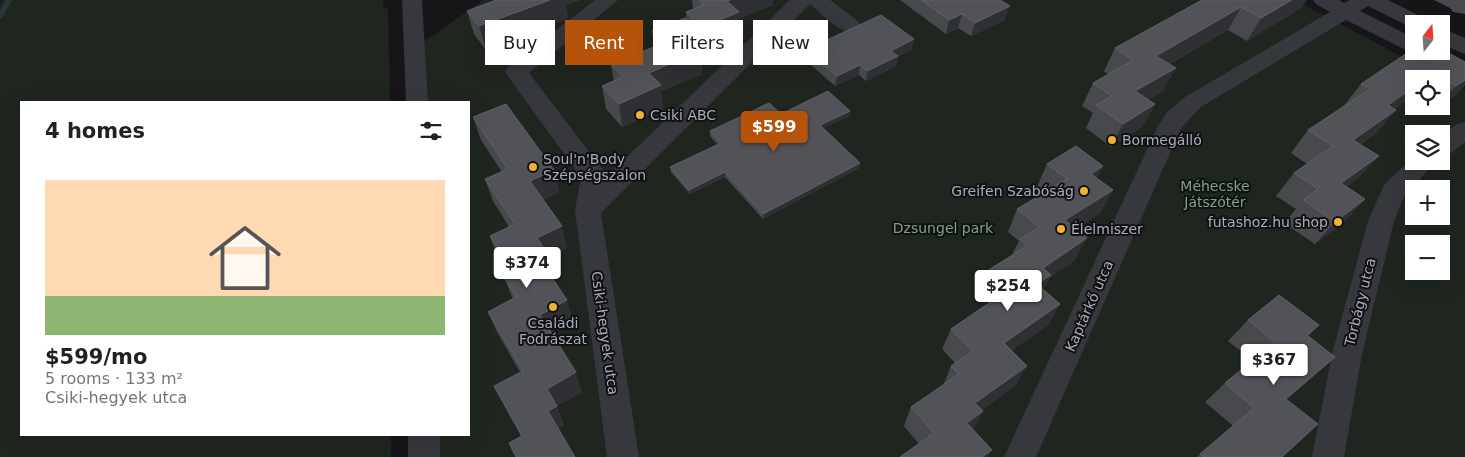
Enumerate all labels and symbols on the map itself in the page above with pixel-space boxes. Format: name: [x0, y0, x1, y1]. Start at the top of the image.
north arrow: [1405, 15, 1450, 60]
place label: Csiki ABC: [650, 107, 716, 123]
marker: Csiki ABC: [634, 109, 646, 121]
pin: $599: [744, 110, 804, 153]
place label: Bormegálló: [1122, 132, 1202, 148]
marker: Bormegálló: [1106, 134, 1118, 146]
place label: Soul'n'Body Szépségszalon: [543, 151, 646, 183]
marker: Soul'n'Body Szépségszalon: [527, 161, 539, 173]
park label: Méhecske Játszótér: [1180, 178, 1250, 210]
place label: Greifen Szabóság: [951, 183, 1074, 199]
marker: Greifen Szabóság: [1078, 185, 1090, 197]
place label: futashoz.hu shop: [1208, 214, 1328, 230]
marker: futashoz.hu shop: [1332, 216, 1344, 228]
park label: Dzsungel park: [893, 220, 994, 236]
place label: Élelmiszer: [1071, 221, 1143, 237]
marker: Élelmiszer: [1055, 223, 1067, 235]
pin: $374: [497, 246, 557, 289]
street label: Torbágy utca: [1341, 256, 1379, 349]
street label: Kaptárkő utca: [1062, 258, 1116, 354]
street label: Csiki-hegyek utca: [588, 270, 622, 396]
pin: $254: [978, 270, 1038, 312]
marker: Családi Fodrászat: [547, 301, 559, 313]
place label: Családi Fodrászat: [519, 315, 588, 347]
pin: $367: [1244, 344, 1304, 386]

